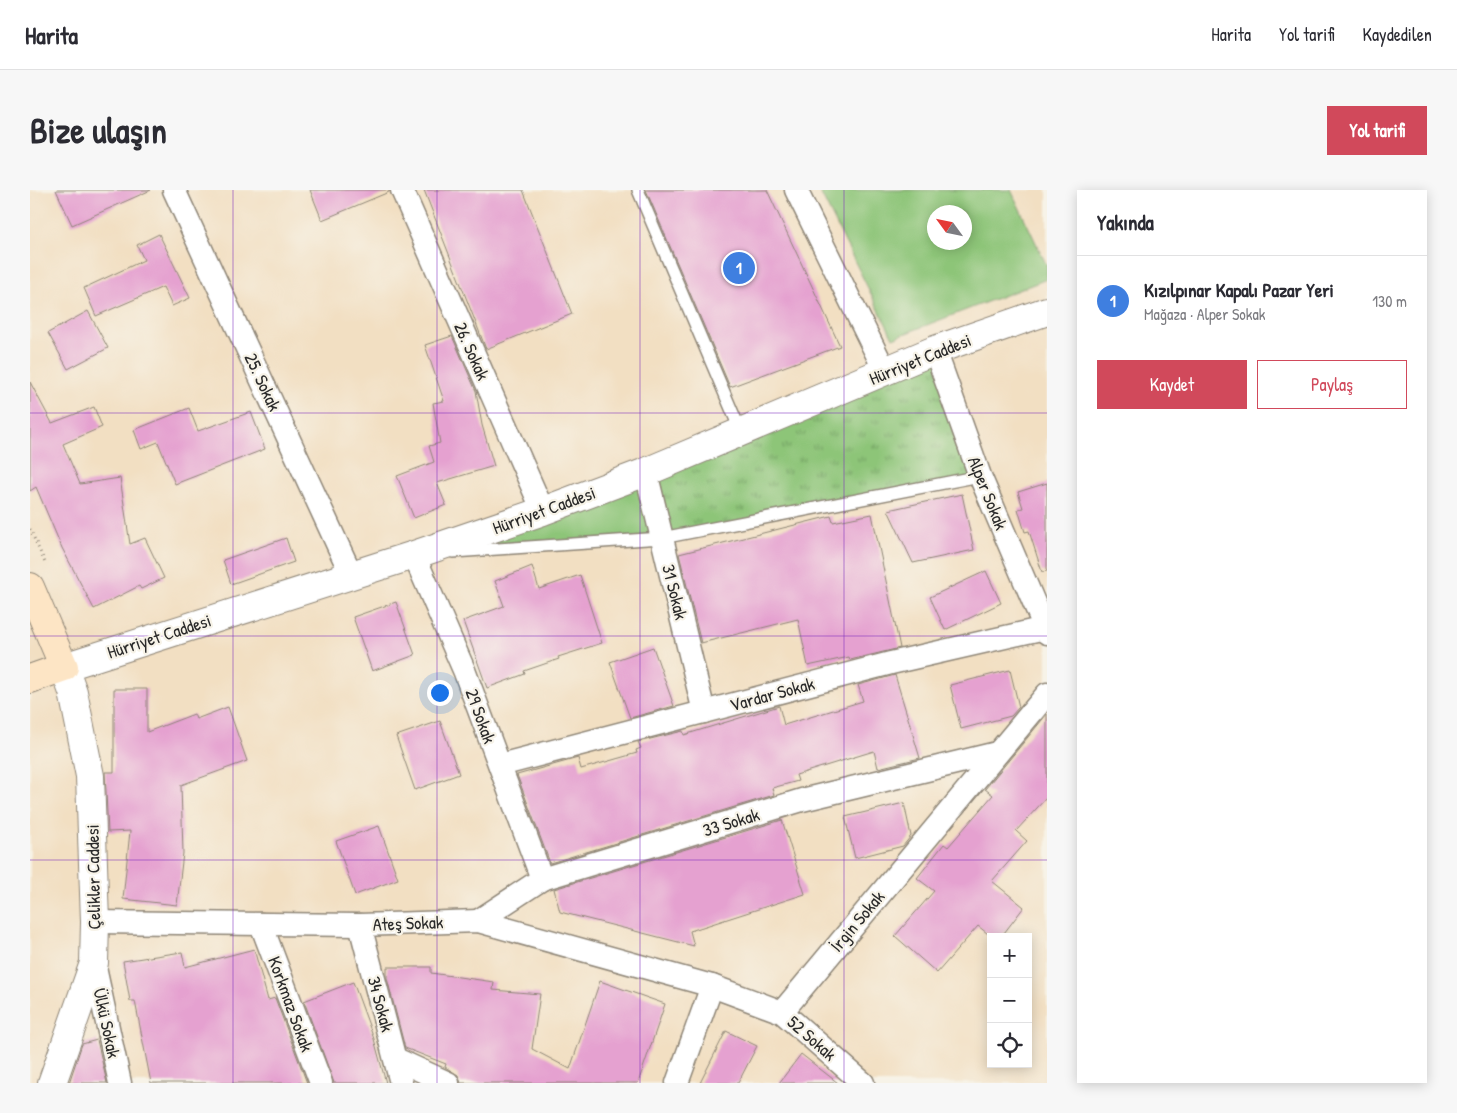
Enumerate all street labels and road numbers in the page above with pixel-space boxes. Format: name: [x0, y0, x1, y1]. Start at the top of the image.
street label: 26. Sokak: [448, 318, 496, 384]
street label: Hürriyet Caddesi: [865, 327, 975, 391]
street label: 25. Sokak: [239, 349, 288, 416]
street label: Alper Sokak: [962, 453, 1014, 534]
street label: Hürriyet Caddesi: [489, 480, 599, 540]
street label: 31 Sokak: [656, 562, 694, 623]
street label: Hürriyet Caddesi: [104, 607, 214, 665]
street label: Vardar Sokak: [727, 671, 818, 717]
street label: 29 Sokak: [460, 685, 503, 747]
street label: 33 Sokak: [700, 801, 763, 842]
street label: Çelikler Caddesi: [80, 824, 106, 930]
street label: İrgin Sokak: [824, 885, 890, 957]
street label: Ateş Sokak: [372, 909, 444, 937]
street label: Korkmaz Sokak: [262, 953, 320, 1056]
street label: 34 Sokak: [362, 973, 401, 1035]
street label: Ülkü Sokak: [87, 986, 127, 1061]
street label: 52 Sokak: [782, 1010, 842, 1067]

